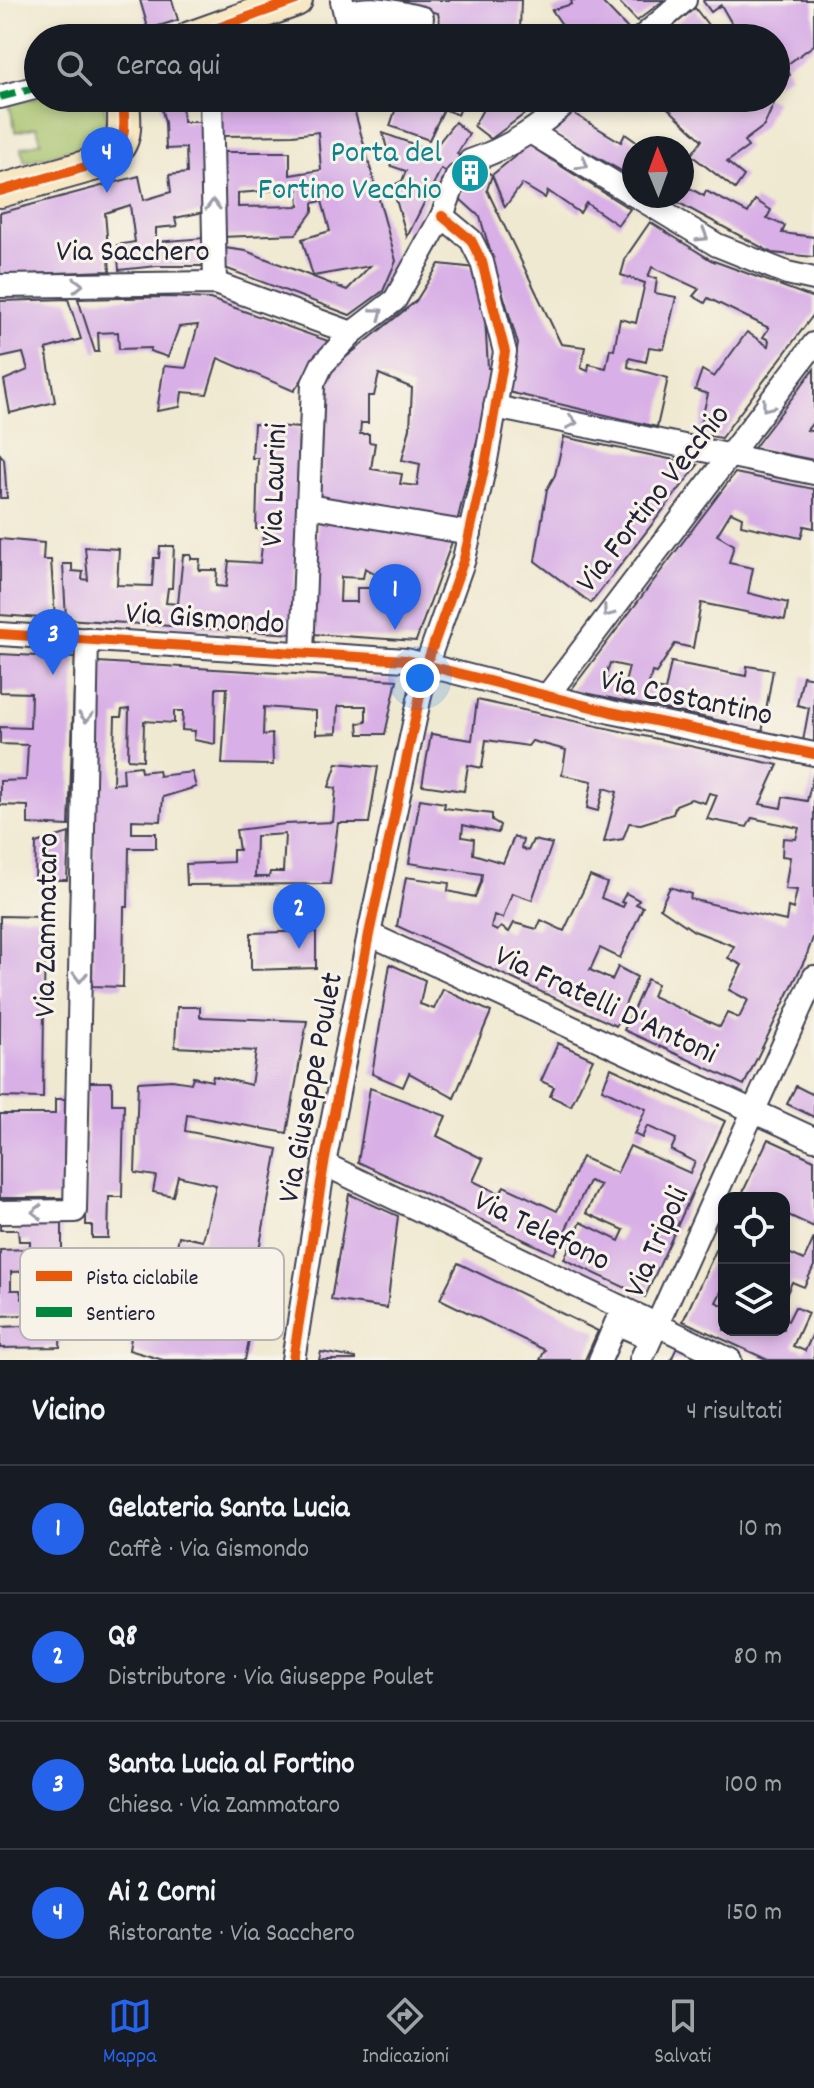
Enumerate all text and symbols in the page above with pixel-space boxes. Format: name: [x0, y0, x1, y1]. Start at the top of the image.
search box: [24, 24, 790, 112]
icon: search: [52, 46, 96, 90]
text: Cerca qui: [116, 47, 220, 90]
pin: 4: [81, 127, 133, 193]
place label: Porta del Fortino Vecchio: [258, 132, 442, 215]
north arrow: [622, 136, 694, 208]
building icon: Porta del Fortino Vecchio: [449, 152, 491, 194]
one-way arrow: [574, 154, 589, 170]
one-way arrow: [205, 198, 222, 211]
one-way arrow: [694, 227, 709, 242]
street label: Via Sacchero: [56, 231, 210, 277]
one-way arrow: [72, 277, 85, 294]
one-way arrow: [369, 308, 384, 322]
street label: Via Fortino Vecchio: [567, 396, 743, 604]
one-way arrow: [762, 397, 777, 412]
one-way arrow: [564, 413, 578, 430]
street label: Via Laurini: [252, 422, 302, 548]
pin: 1: [369, 564, 421, 630]
street label: Via Gismondo: [124, 592, 286, 650]
one-way arrow: [604, 603, 618, 618]
pin: 3: [27, 609, 79, 675]
your location: [400, 658, 440, 698]
street label: Via Costantino: [595, 659, 777, 741]
one-way arrow: [77, 711, 94, 724]
street label: Via Zammataro: [24, 832, 74, 1018]
pin: 2: [273, 883, 325, 949]
street label: Via Fratelli D'Antoni: [486, 935, 724, 1079]
street label: Via Giuseppe Poulet: [268, 969, 358, 1207]
one-way arrow: [71, 971, 89, 984]
street label: Via Telefono: [465, 1180, 617, 1286]
street label: Via Tripoli: [614, 1180, 704, 1306]
map controls: [718, 1192, 790, 1336]
button: locate: [718, 1192, 790, 1264]
one-way arrow: [30, 1203, 43, 1221]
legend: [20, 1248, 284, 1340]
text: Pista ciclabile: [86, 1264, 199, 1295]
button: layers: [718, 1264, 790, 1336]
text: Sentiero: [86, 1300, 155, 1331]
text: Vicino: [32, 1388, 105, 1437]
text: 4 risultati: [686, 1394, 782, 1431]
text: Gelateria Santa Lucia: [108, 1489, 349, 1532]
text: 1: [55, 1511, 61, 1548]
text: 10 m: [738, 1511, 782, 1548]
text: Caffè · Via Gismondo: [108, 1532, 309, 1569]
text: Q8: [108, 1617, 138, 1660]
text: 2: [52, 1639, 64, 1676]
text: 80 m: [734, 1639, 782, 1676]
text: Distributore · Via Giuseppe Poulet: [108, 1660, 434, 1697]
text: Santa Lucia al Fortino: [108, 1745, 355, 1788]
text: 3: [52, 1767, 64, 1804]
text: 100 m: [724, 1767, 782, 1804]
text: Chiesa · Via Zammataro: [108, 1788, 340, 1825]
text: Ai 2 Corni: [108, 1873, 215, 1916]
text: 4: [53, 1895, 63, 1932]
text: 150 m: [726, 1895, 782, 1932]
text: Ristorante · Via Sacchero: [108, 1916, 355, 1953]
tab: Mappa: [103, 1994, 157, 2073]
tab: Indicazioni: [362, 1994, 449, 2073]
tab: Salvati: [654, 1994, 711, 2073]

